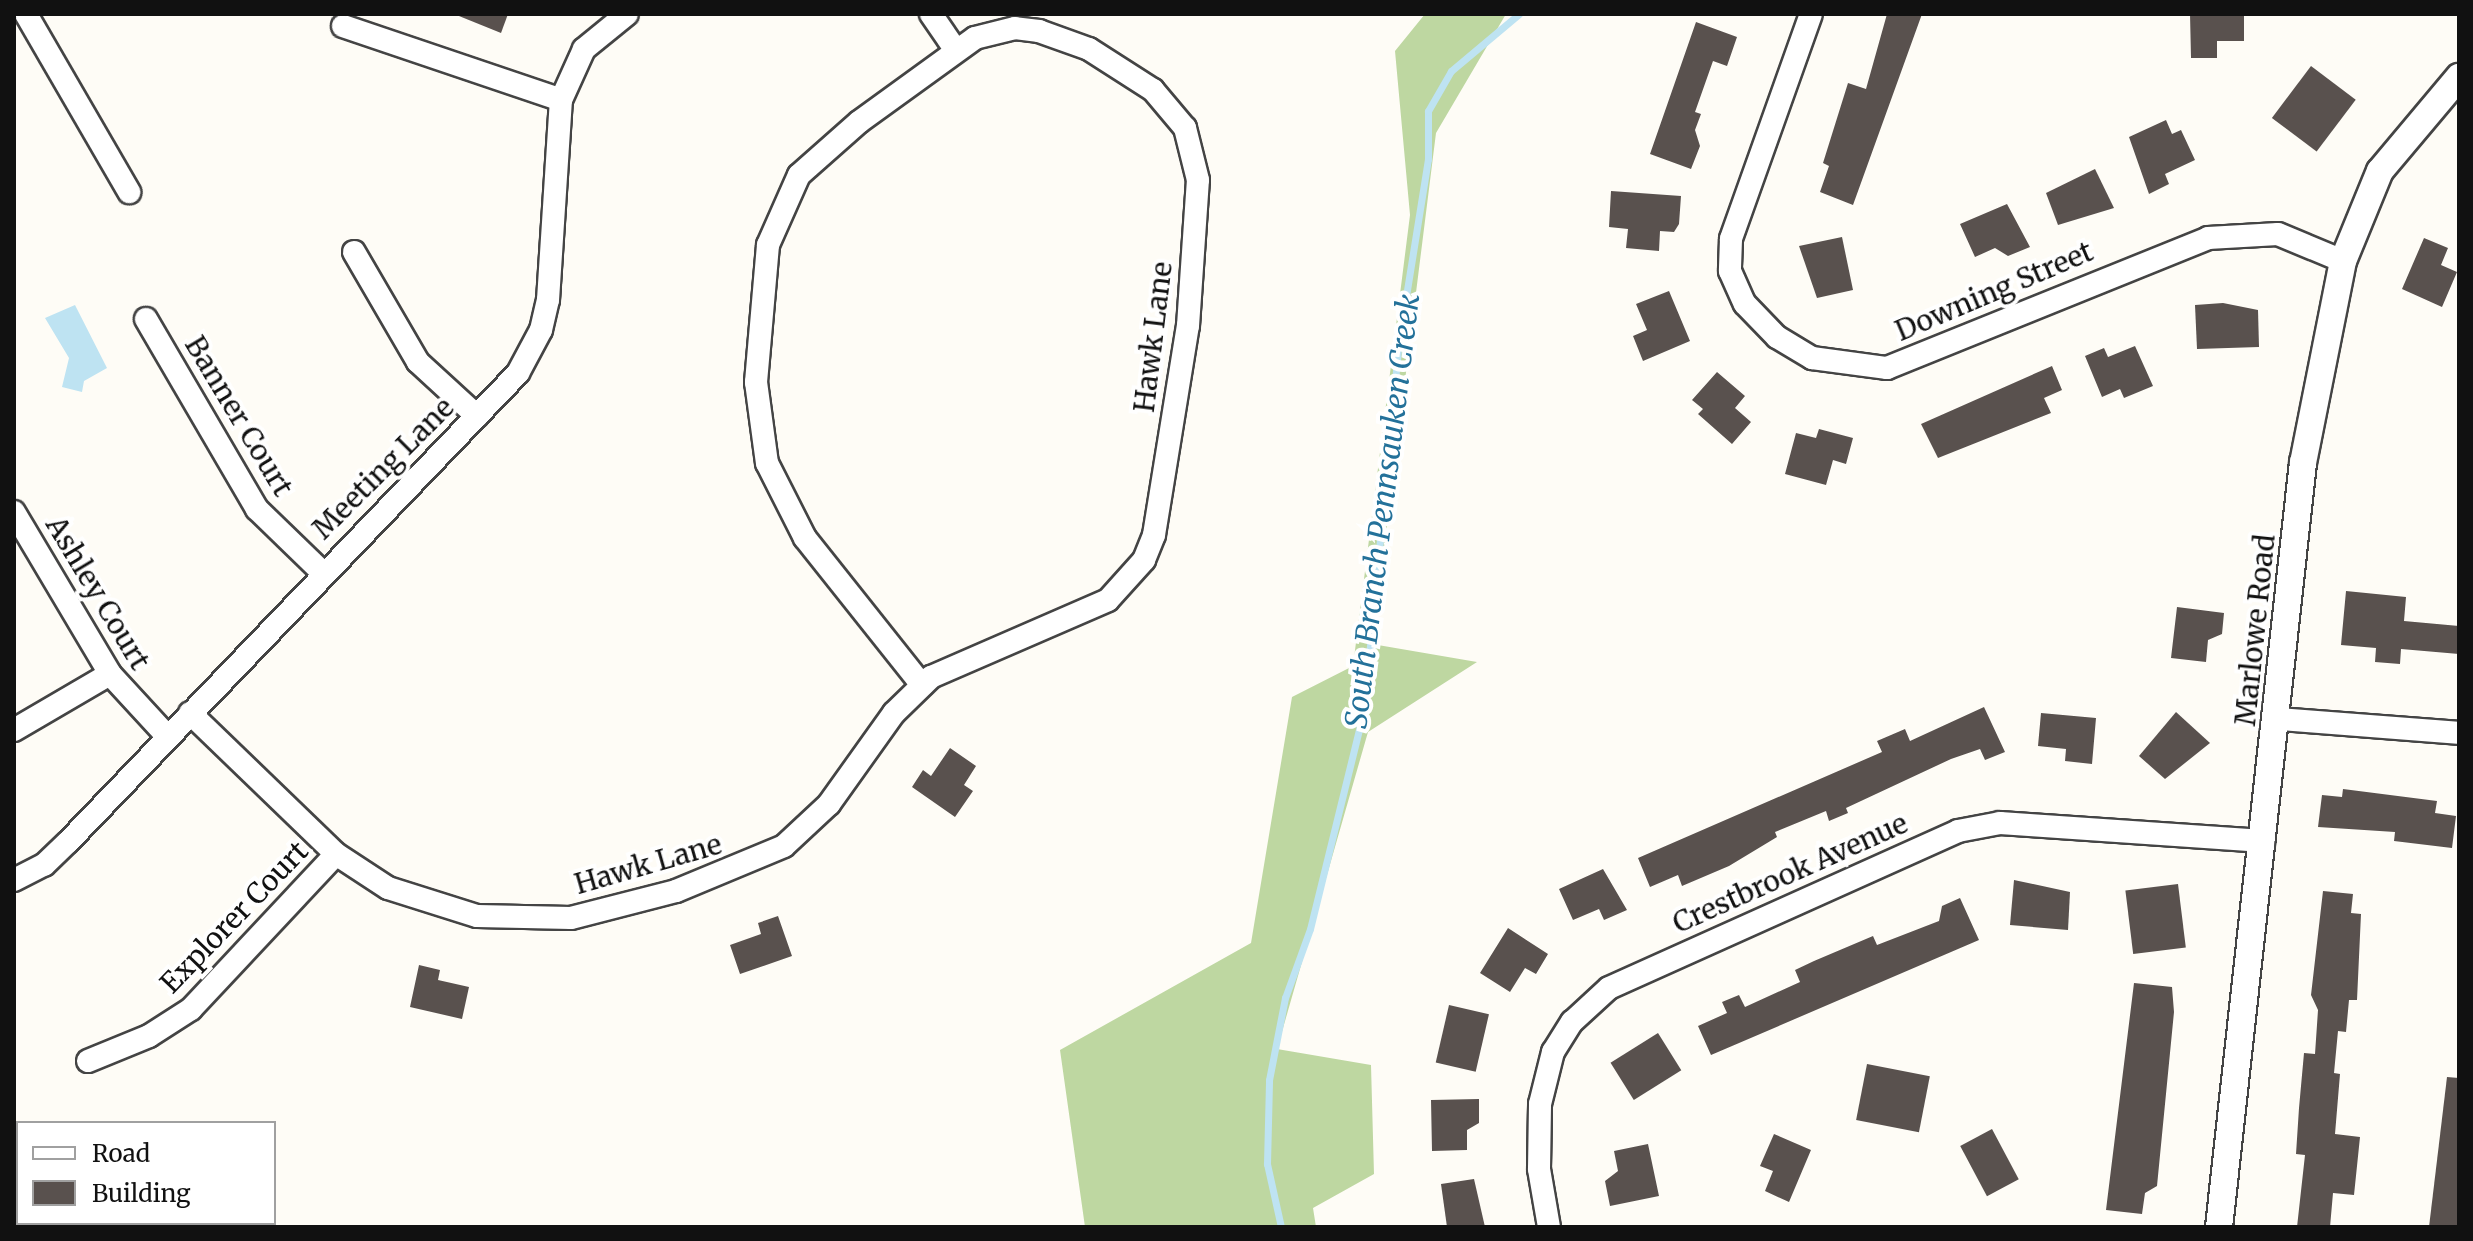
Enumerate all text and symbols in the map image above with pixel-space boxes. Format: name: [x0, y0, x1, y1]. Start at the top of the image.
street label: Downing Street: [1890, 234, 2098, 348]
street label: Hawk Lane: [1127, 260, 1179, 414]
water label: South Branch Pennsauken Creek: [1337, 292, 1427, 730]
street label: Banner Court: [178, 330, 300, 502]
street label: Meeting Lane: [305, 390, 461, 546]
street label: Ashley Court: [39, 510, 157, 676]
street label: Marlowe Road: [2228, 533, 2282, 727]
street label: Crestbrook Avenue: [1667, 806, 1913, 940]
street label: Hawk Lane: [571, 827, 725, 901]
street label: Explorer Court: [153, 834, 315, 1000]
legend: [16, 1121, 276, 1225]
text: Road: [92, 1138, 150, 1169]
text: Building: [92, 1178, 191, 1209]

